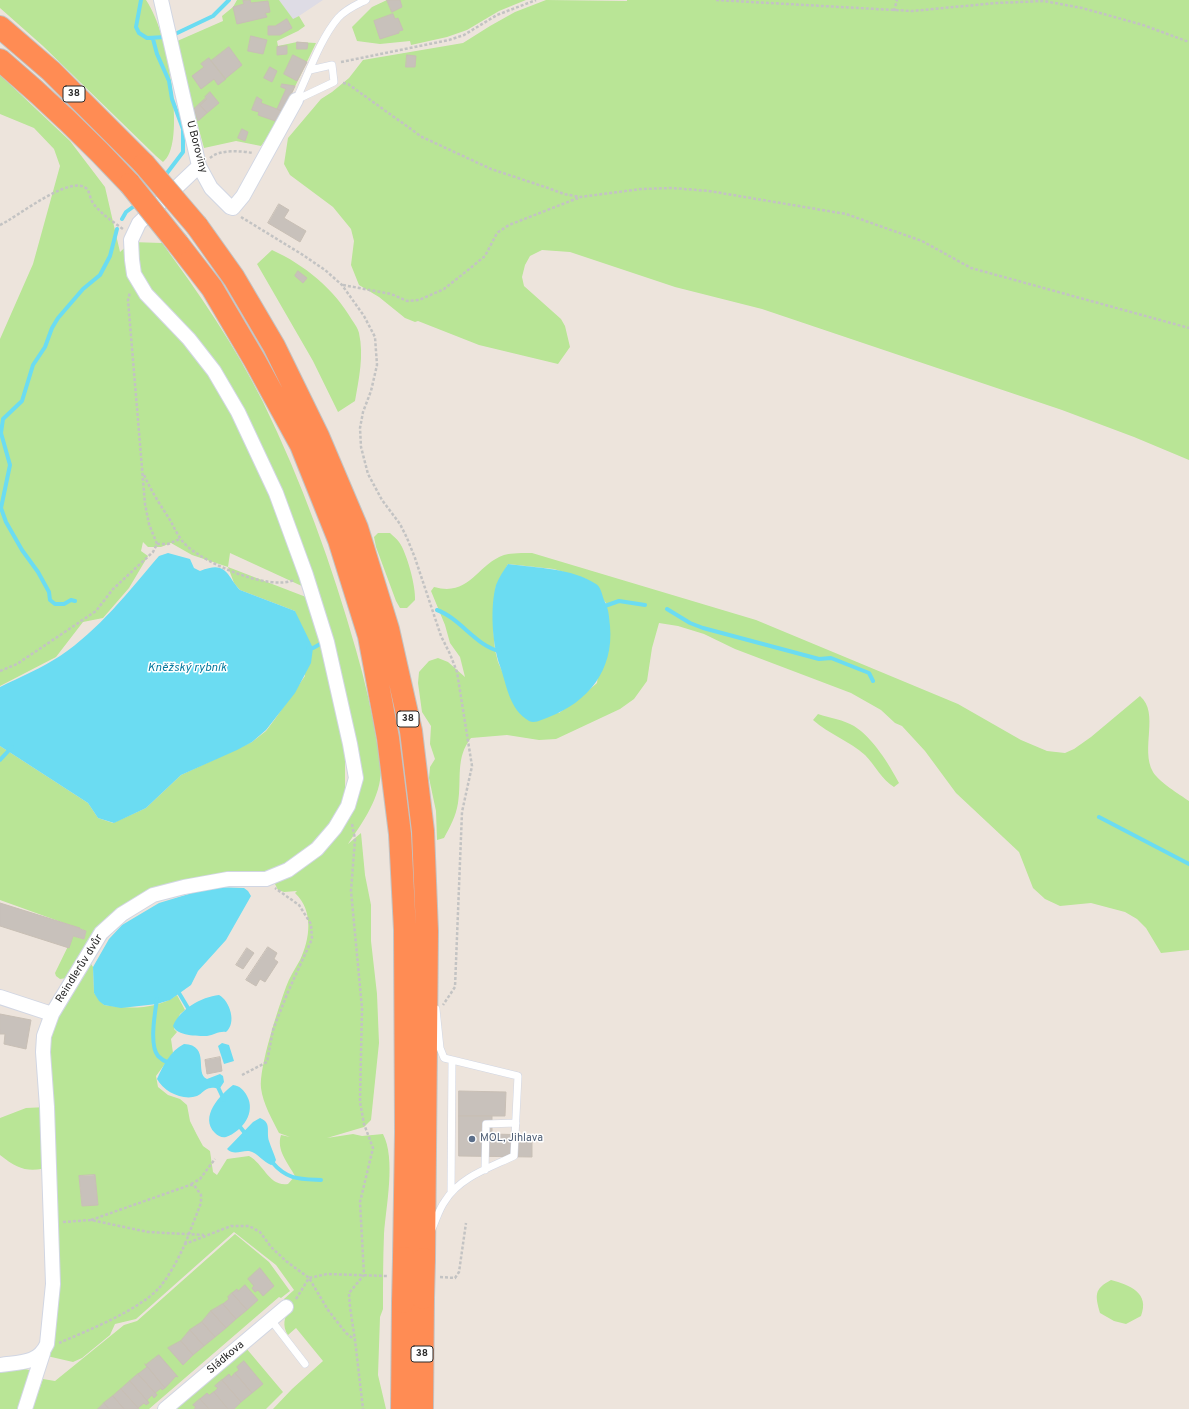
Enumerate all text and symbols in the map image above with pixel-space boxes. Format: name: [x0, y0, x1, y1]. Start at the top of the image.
road number: 38: [63, 86, 85, 102]
street label: U Boroviny: [183, 119, 209, 175]
water label: Kněžský rybník: [147, 662, 227, 676]
road number: 38: [397, 711, 419, 727]
street label: Reindlerův dvůr: [54, 932, 106, 1006]
place label: MOL, Jihlava: [480, 1132, 543, 1146]
marker: MOL, Jihlava: [467, 1134, 477, 1144]
street label: Sládkova: [205, 1339, 247, 1377]
road number: 38: [411, 1346, 433, 1362]

